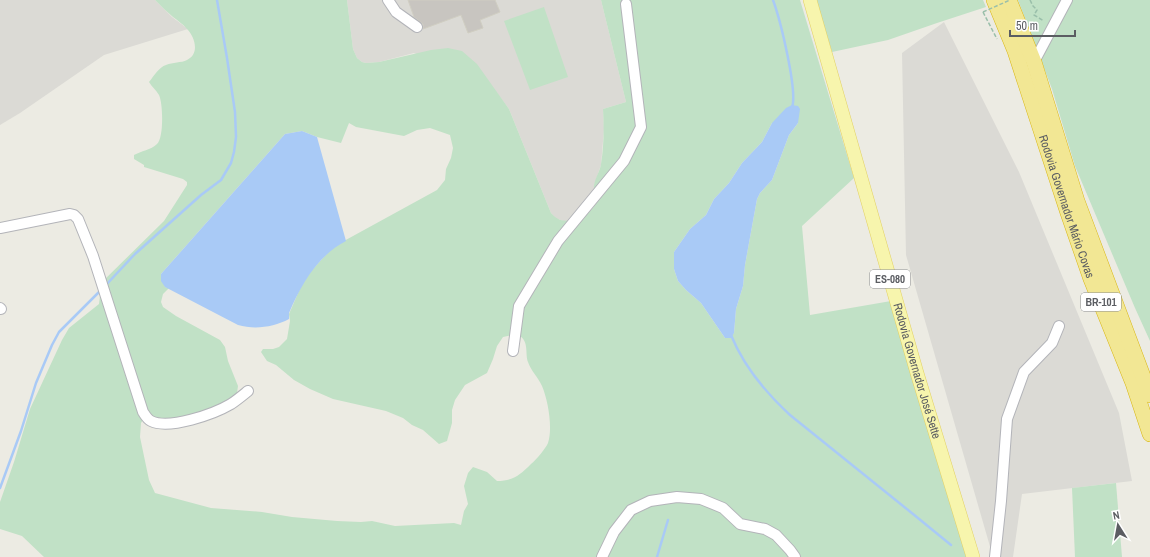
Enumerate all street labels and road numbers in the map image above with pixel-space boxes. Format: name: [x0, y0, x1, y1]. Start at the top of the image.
street label: Rodovia Governador Mário Covas: [1035, 133, 1098, 280]
road number: ES-080: [870, 270, 910, 288]
road number: BR-101: [1081, 293, 1121, 311]
street label: Rodovia Governador José Sette: [889, 301, 945, 441]

